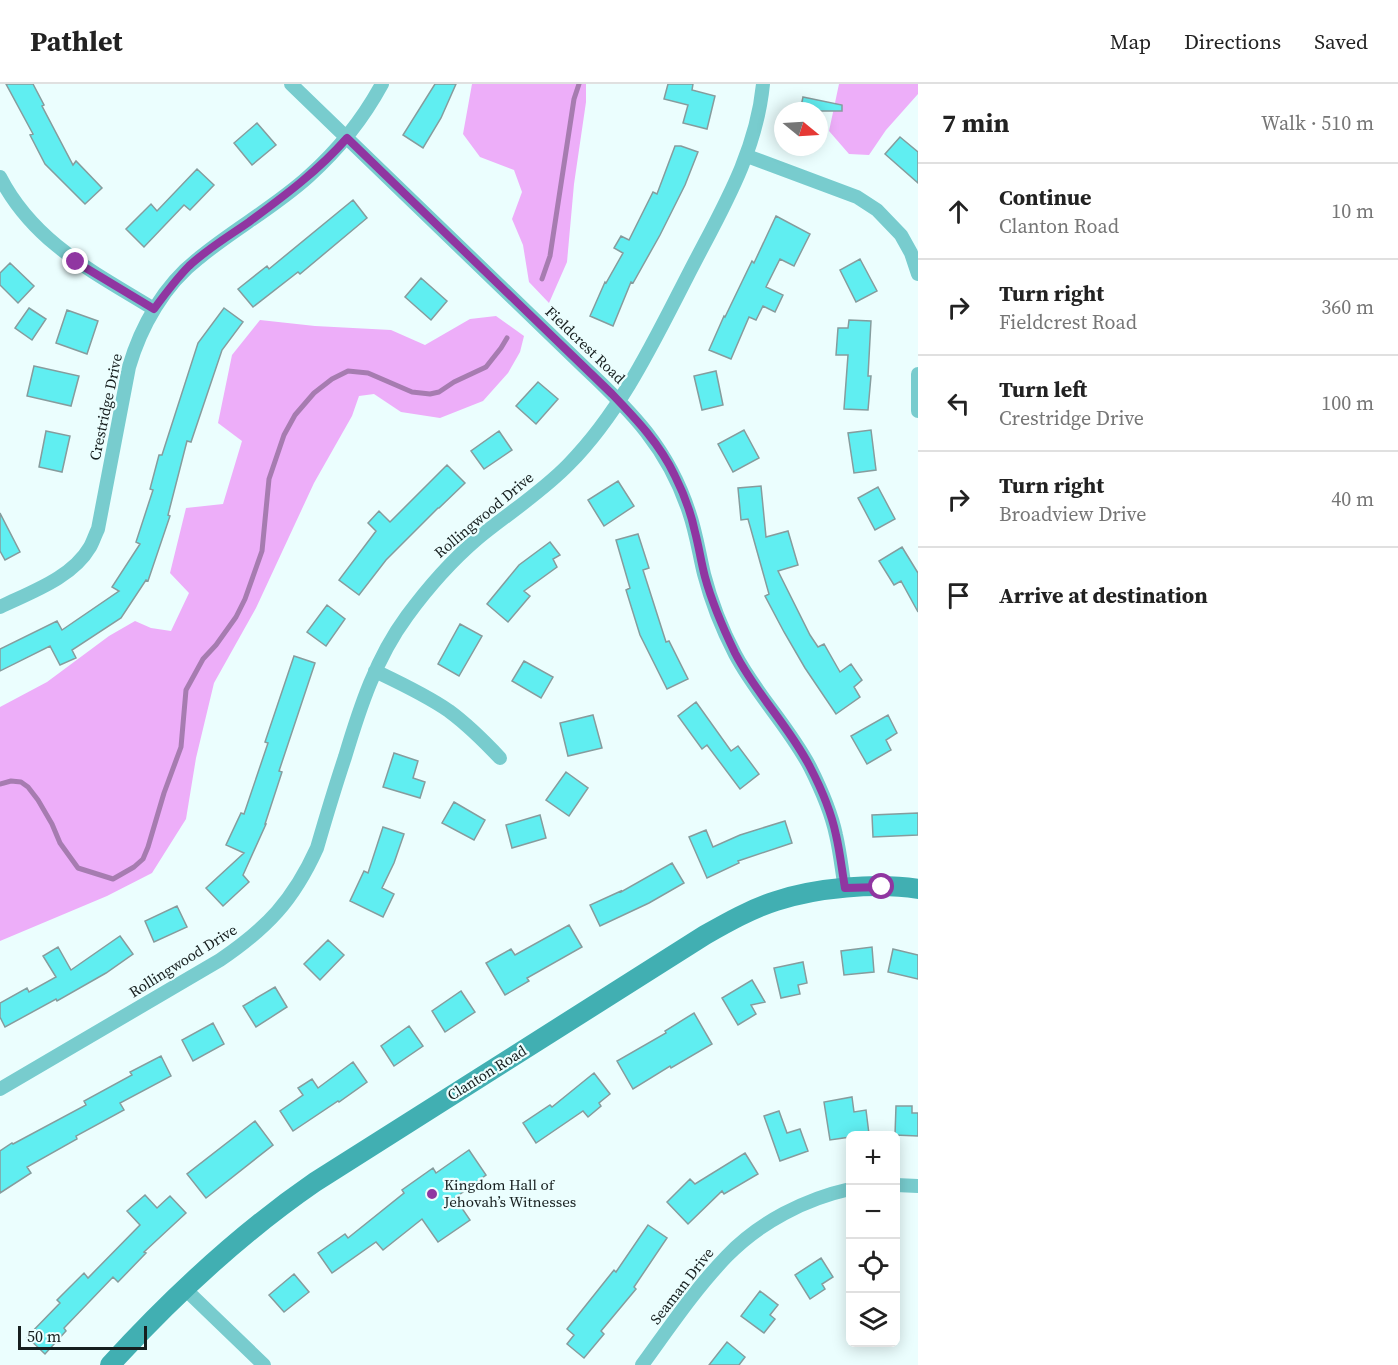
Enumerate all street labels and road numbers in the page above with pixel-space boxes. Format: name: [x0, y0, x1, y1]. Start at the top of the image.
street label: Fieldcrest Road: [541, 301, 630, 388]
street label: Crestridge Drive: [84, 351, 127, 462]
street label: Rollingwood Drive: [429, 467, 538, 562]
street label: Rollingwood Drive: [125, 919, 241, 1002]
street label: Clanton Road: [443, 1040, 531, 1105]
street label: Seaman Drive: [645, 1242, 719, 1329]

